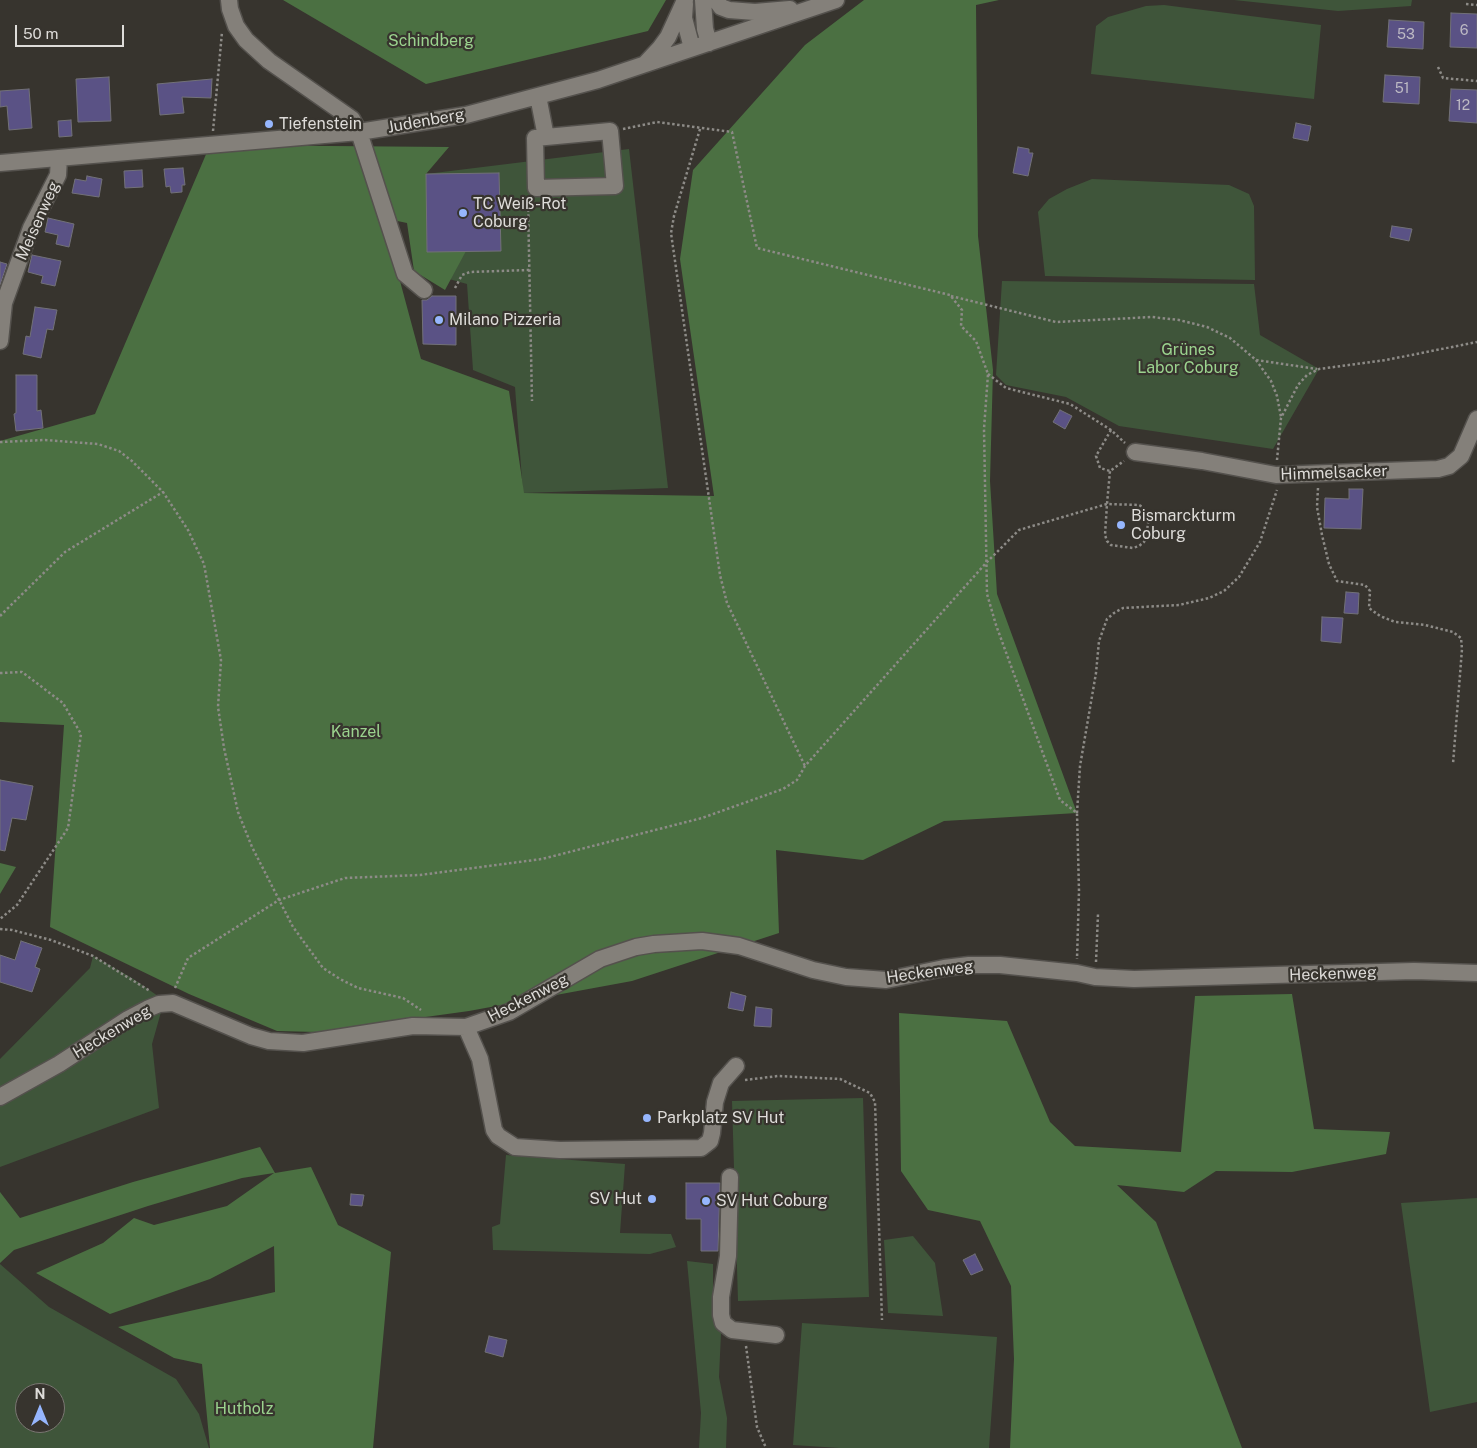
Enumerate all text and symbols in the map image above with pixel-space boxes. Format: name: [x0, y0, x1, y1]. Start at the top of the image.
scale bar: [18, 15, 126, 47]
house number: 6: [1460, 23, 1468, 39]
text: 50 m: [23, 25, 58, 42]
house number: 53: [1397, 27, 1415, 43]
park label: Schindberg: [388, 31, 474, 51]
house number: 51: [1395, 81, 1409, 97]
house number: 12: [1456, 98, 1470, 114]
street label: Judenberg: [386, 105, 466, 137]
place label: Tiefenstein: [279, 114, 362, 134]
marker: Tiefenstein: [263, 118, 275, 130]
street label: Meisenweg: [12, 179, 64, 263]
place label: TC Weiß-Rot Coburg: [473, 194, 566, 232]
marker: TC Weiß-Rot Coburg: [457, 207, 469, 219]
place label: Milano Pizzeria: [449, 310, 561, 330]
marker: Milano Pizzeria: [433, 314, 445, 326]
park label: Grünes Labor Coburg: [1137, 340, 1239, 378]
street label: Himmelsacker: [1280, 462, 1388, 484]
place label: Bismarckturm Coburg: [1131, 506, 1236, 544]
marker: Bismarckturm Coburg: [1115, 519, 1127, 531]
park label: Kanzel: [331, 722, 381, 742]
street label: Heckenweg: [885, 956, 975, 988]
street label: Heckenweg: [1289, 963, 1377, 985]
street label: Heckenweg: [485, 970, 571, 1026]
street label: Heckenweg: [69, 1001, 155, 1063]
place label: Parkplatz SV Hut: [657, 1108, 785, 1128]
marker: Parkplatz SV Hut: [641, 1112, 653, 1124]
place label: SV Hut: [589, 1189, 642, 1209]
place label: SV Hut Coburg: [716, 1191, 828, 1211]
marker: SV Hut: [646, 1193, 658, 1205]
marker: SV Hut Coburg: [700, 1195, 712, 1207]
north arrow: [15, 1383, 65, 1433]
text: N: [35, 1386, 45, 1402]
park label: Hutholz: [215, 1399, 273, 1419]

